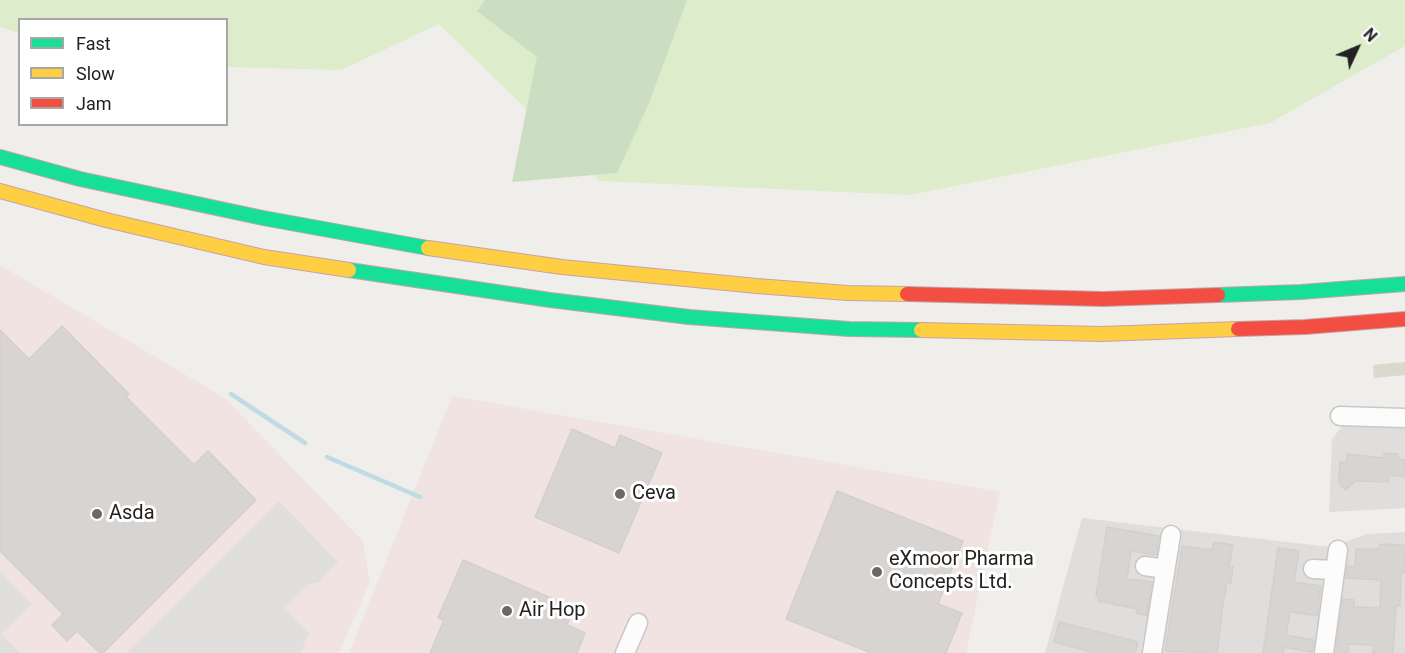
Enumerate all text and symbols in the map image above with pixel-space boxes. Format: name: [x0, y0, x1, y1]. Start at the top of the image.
legend: [18, 18, 228, 126]
north arrow: [1327, 18, 1387, 78]
text: N: [1360, 24, 1381, 46]
text: Fast: [76, 33, 111, 54]
text: Slow: [76, 63, 115, 84]
text: Jam: [76, 93, 112, 114]
place label: Ceva: [632, 482, 676, 506]
marker: Ceva: [613, 487, 627, 501]
place label: Asda: [109, 502, 155, 526]
marker: Asda: [90, 507, 104, 521]
place label: eXmoor Pharma Concepts Ltd.: [889, 548, 1034, 595]
marker: eXmoor Pharma Concepts Ltd.: [870, 565, 884, 579]
place label: Air Hop: [519, 599, 586, 623]
marker: Air Hop: [500, 604, 514, 618]

